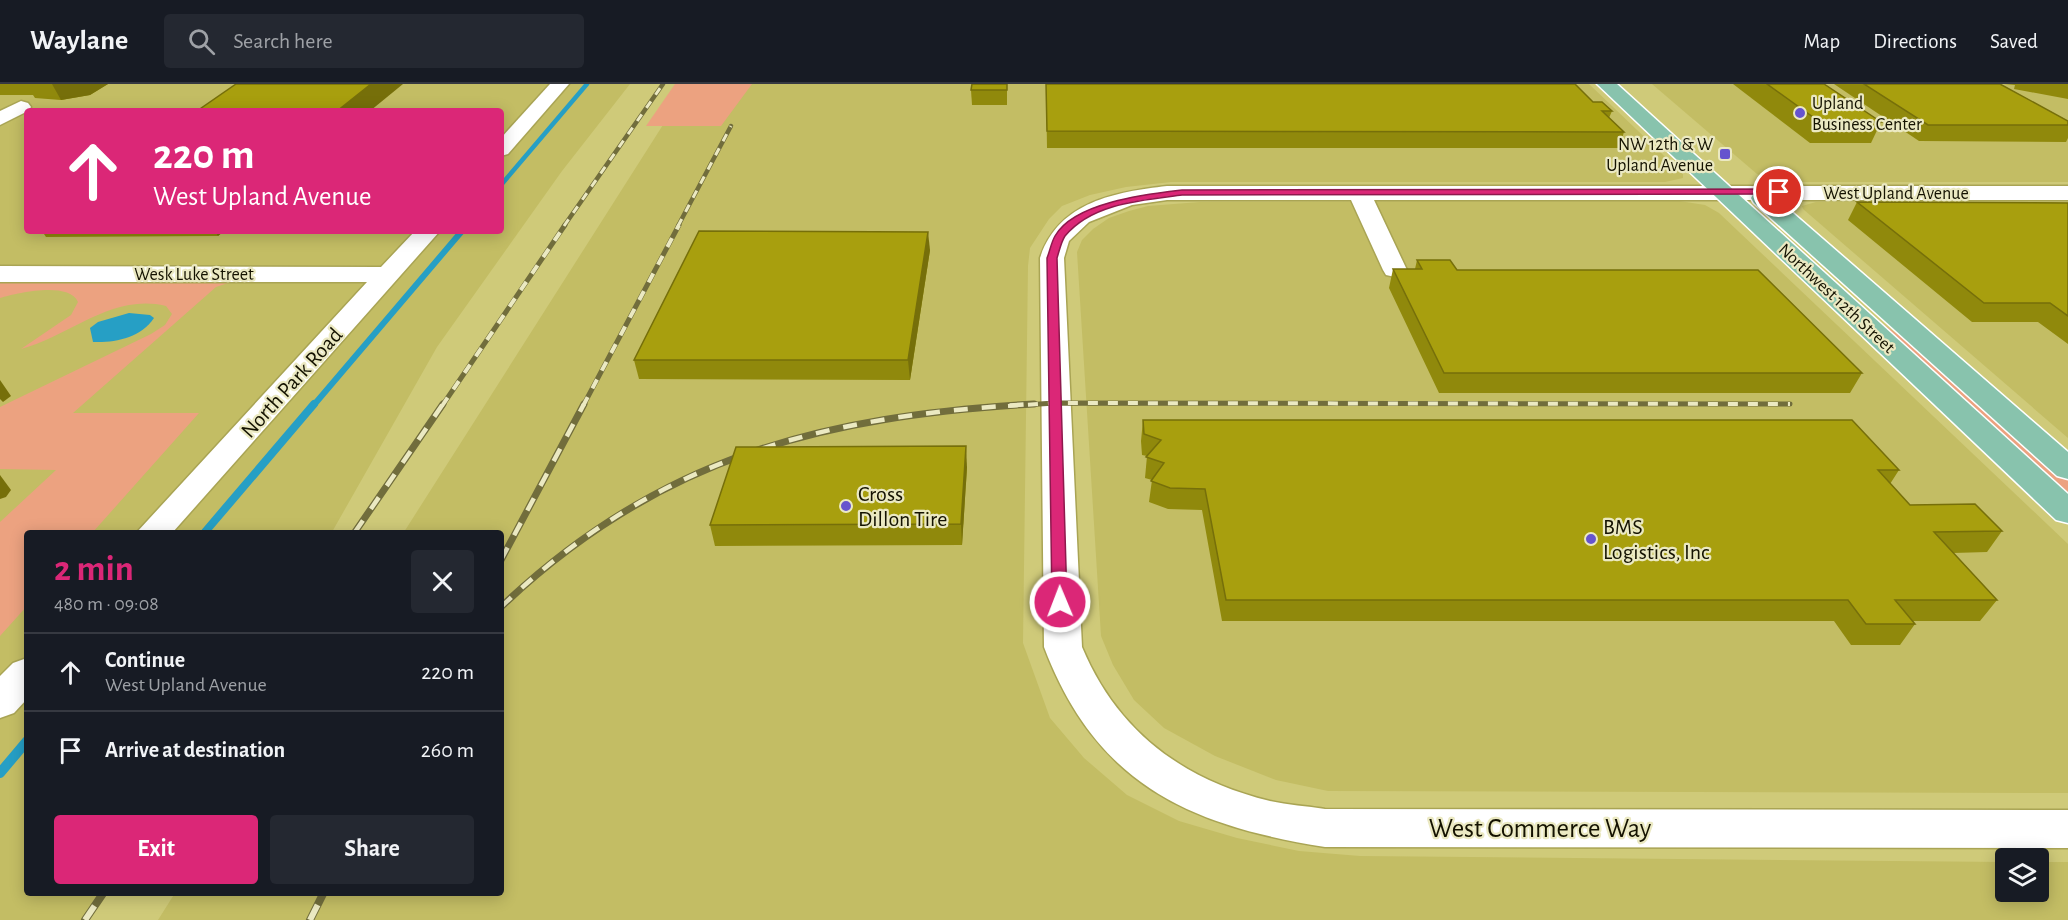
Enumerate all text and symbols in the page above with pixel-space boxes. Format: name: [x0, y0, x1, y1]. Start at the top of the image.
search box: [164, 14, 584, 68]
icon: search: [185, 25, 218, 58]
text: Waylane: [30, 27, 128, 55]
text: Search here: [233, 30, 333, 52]
text: Map: [1804, 31, 1840, 52]
text: Directions: [1873, 31, 1957, 52]
text: Saved: [1990, 31, 2038, 52]
place label: Upland Business Center: [1812, 95, 1922, 134]
marker: Upland Business Center: [1793, 106, 1807, 120]
icon: ahead: [54, 132, 132, 210]
text: 220 m: [153, 134, 255, 176]
place label: NW 12th & W Upland Avenue: [1606, 136, 1713, 175]
marker: NW 12th & W Upland Avenue: [1718, 147, 1732, 161]
pin: [1753, 166, 1804, 217]
icon: arrive: [1762, 175, 1795, 208]
text: West Upland Avenue: [153, 183, 371, 210]
street label: West Upland Avenue: [1823, 185, 1969, 203]
street label: Northwest 12th Street: [1775, 240, 1898, 357]
street label: Wesk Luke Street: [134, 266, 254, 284]
street label: North Park Road: [237, 323, 347, 442]
place label: Cross Dillon Tire: [858, 483, 947, 530]
marker: Cross Dillon Tire: [839, 499, 853, 513]
place label: BMS Logistics, Inc: [1603, 516, 1710, 563]
marker: BMS Logistics, Inc: [1584, 532, 1598, 546]
button: close: [411, 550, 474, 613]
text: 2 min: [54, 551, 134, 587]
position arrow: [1028, 570, 1092, 634]
text: 480 m · 09:08: [54, 594, 159, 614]
text: Continue: [105, 649, 185, 671]
icon: ahead: [54, 656, 87, 689]
text: 220 m: [421, 661, 474, 683]
text: West Upland Avenue: [105, 675, 267, 695]
icon: arrive: [54, 734, 87, 767]
text: Arrive at destination: [105, 739, 285, 761]
text: 260 m: [421, 739, 474, 761]
button: Exit: [54, 815, 258, 884]
button: Share: [270, 815, 474, 884]
street label: West Commerce Way: [1429, 815, 1652, 843]
map controls: [1995, 848, 2049, 902]
button: layers: [1995, 848, 2049, 902]

